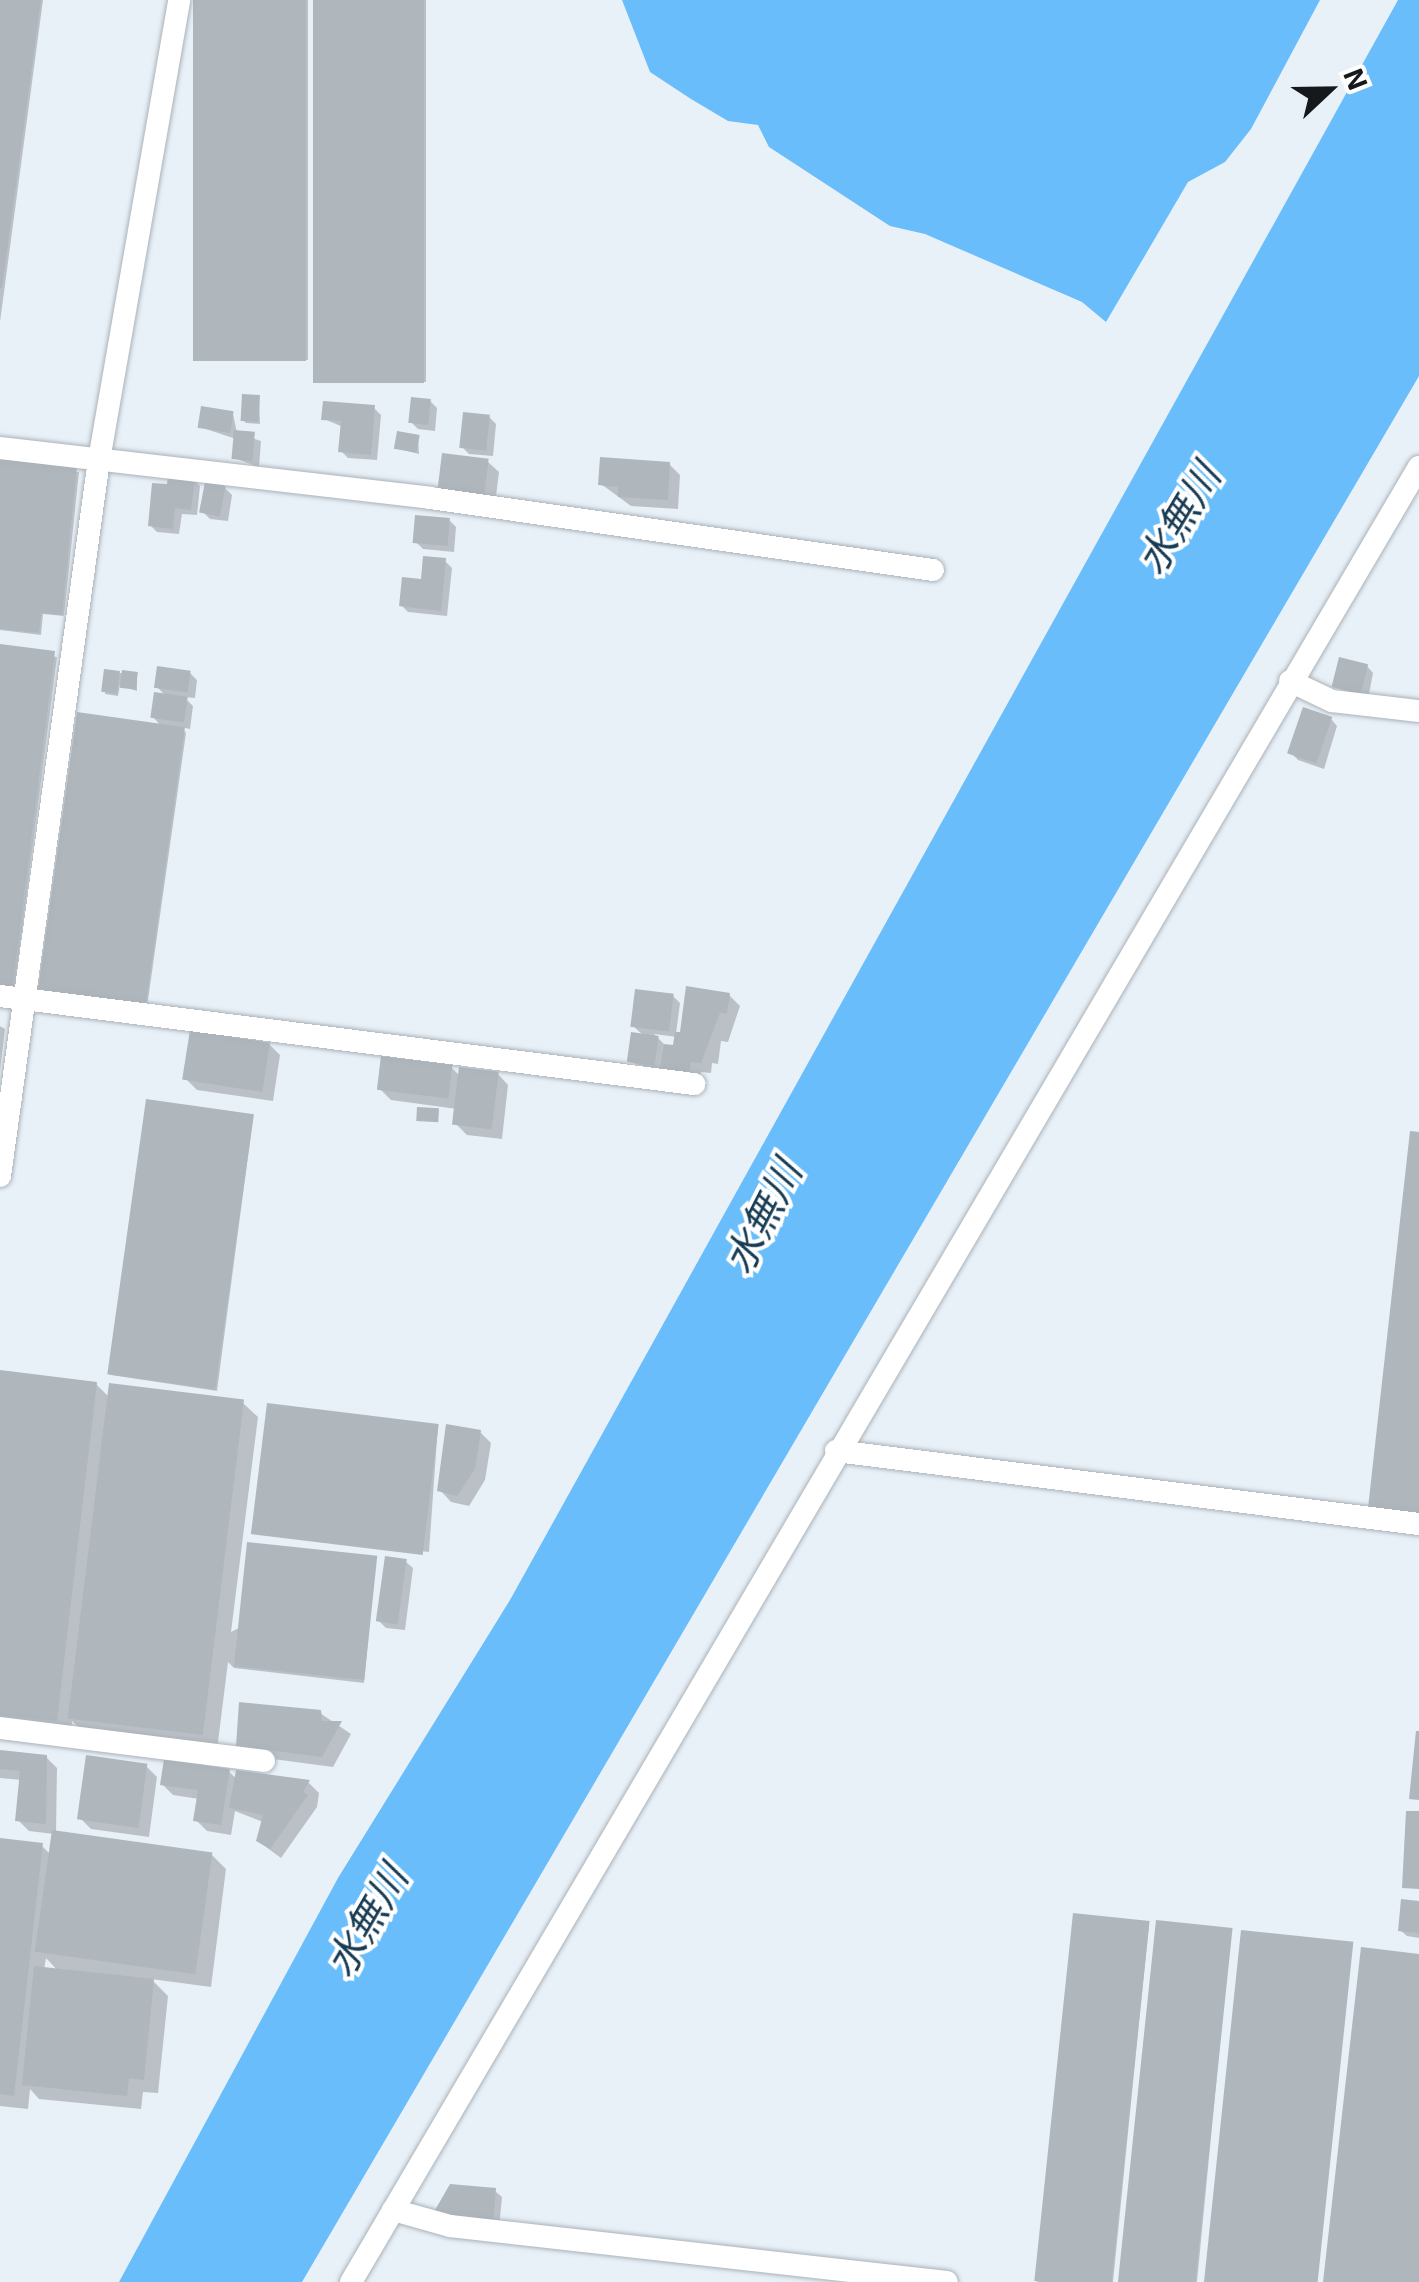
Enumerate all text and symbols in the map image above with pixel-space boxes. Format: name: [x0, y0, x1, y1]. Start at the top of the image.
north arrow: [1279, 40, 1379, 140]
text: N: [1337, 63, 1376, 95]
water label: 水無川: [1126, 454, 1228, 582]
water label: 水無川: [712, 1152, 810, 1280]
water label: 水無川: [314, 1856, 416, 1984]

